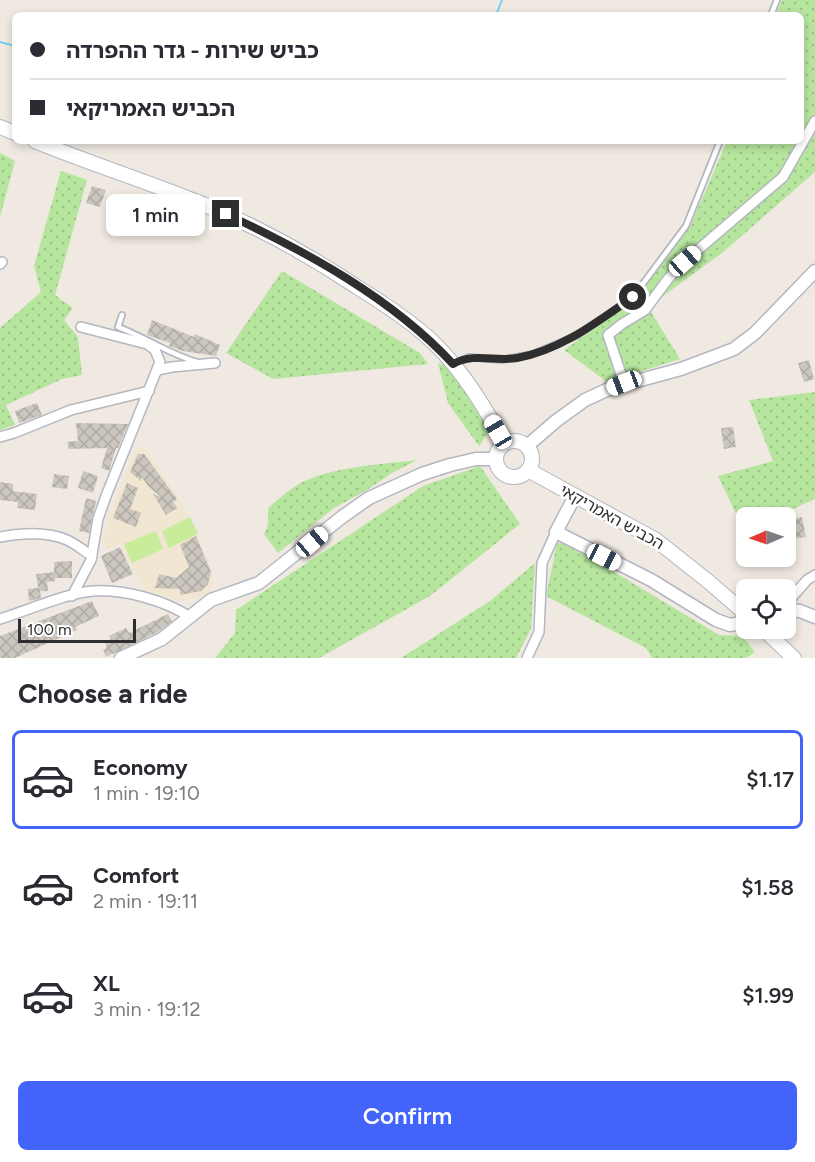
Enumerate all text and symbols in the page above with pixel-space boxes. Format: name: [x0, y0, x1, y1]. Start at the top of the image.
text: כביש שירות - גדר ההפרדה: [66, 37, 319, 64]
text: הכביש האמריקאי: [66, 95, 235, 122]
callout: 1 min: [106, 193, 205, 235]
route end: [212, 200, 239, 227]
text: 1 min: [132, 203, 179, 227]
car: [666, 242, 704, 280]
route start: [619, 283, 646, 310]
car: [604, 368, 644, 398]
car: [481, 412, 515, 452]
street label: הכביש האמריקאי: [557, 481, 667, 553]
north arrow: [736, 507, 796, 567]
map controls: [736, 507, 796, 639]
car: [292, 524, 332, 560]
car: [584, 541, 624, 573]
button: locate: [736, 579, 796, 639]
scale bar: [18, 616, 136, 644]
text: 100 m: [27, 620, 72, 639]
text: Choose a ride: [18, 677, 187, 710]
icon: car: [21, 753, 75, 807]
text: Economy: [93, 754, 188, 781]
text: $1.17: [746, 766, 794, 793]
text: 1 min · 19:10: [93, 781, 200, 805]
icon: car: [21, 861, 75, 915]
text: Comfort: [93, 862, 179, 889]
text: $1.58: [741, 874, 794, 901]
text: 2 min · 19:11: [93, 889, 198, 913]
icon: car: [21, 969, 75, 1023]
text: XL: [93, 970, 120, 997]
text: $1.99: [742, 982, 794, 1009]
text: 3 min · 19:12: [93, 997, 201, 1021]
button: Confirm: [18, 1081, 797, 1150]

